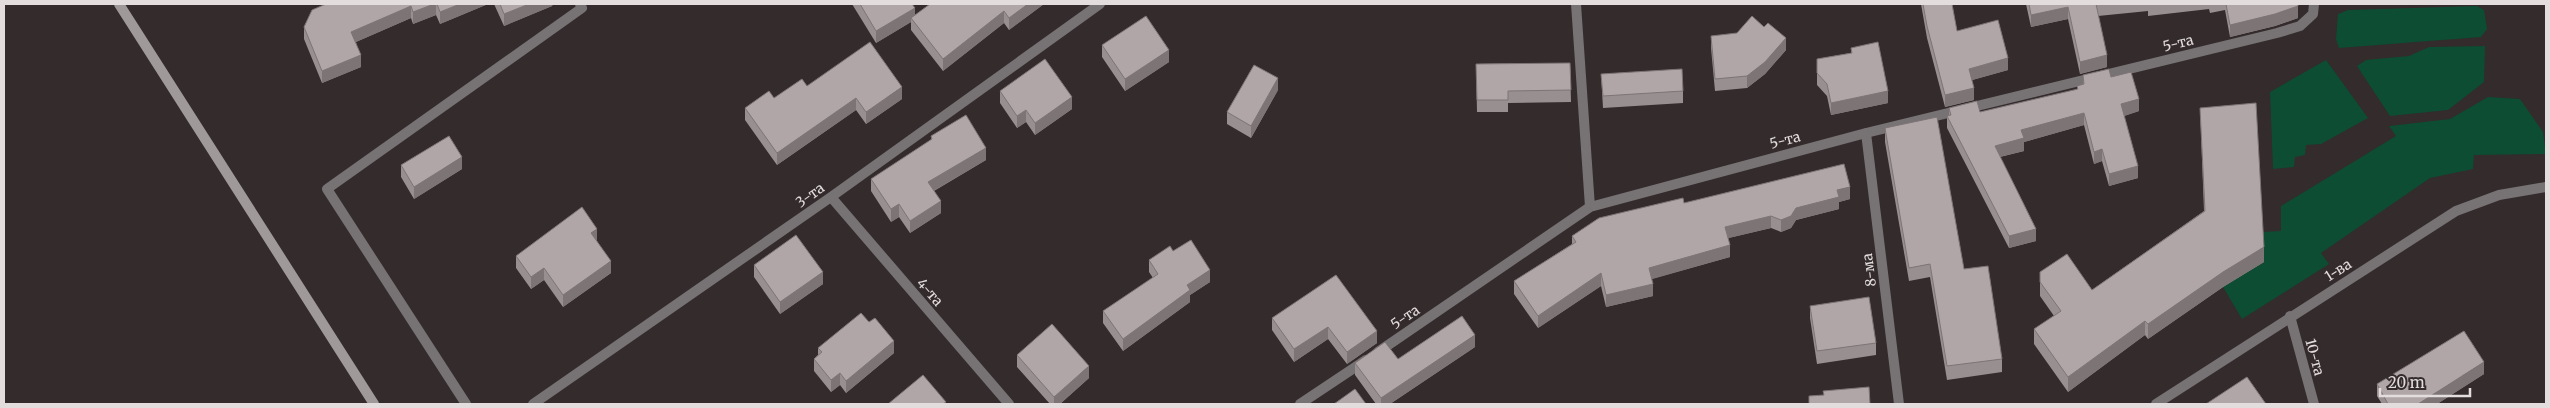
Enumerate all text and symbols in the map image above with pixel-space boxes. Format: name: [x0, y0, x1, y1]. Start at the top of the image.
street label: 5-та: [2161, 30, 2196, 55]
street label: 5-та: [1768, 127, 1803, 153]
street label: 3-та: [792, 179, 828, 211]
street label: 8-ма: [1858, 252, 1880, 288]
street label: 1-ва: [2321, 255, 2355, 285]
street label: 4-та: [913, 274, 947, 310]
street label: 5-та: [1387, 301, 1423, 333]
street label: 10-та: [2301, 337, 2329, 378]
scale bar: [2380, 366, 2470, 398]
text: 20 m: [2388, 373, 2425, 392]

